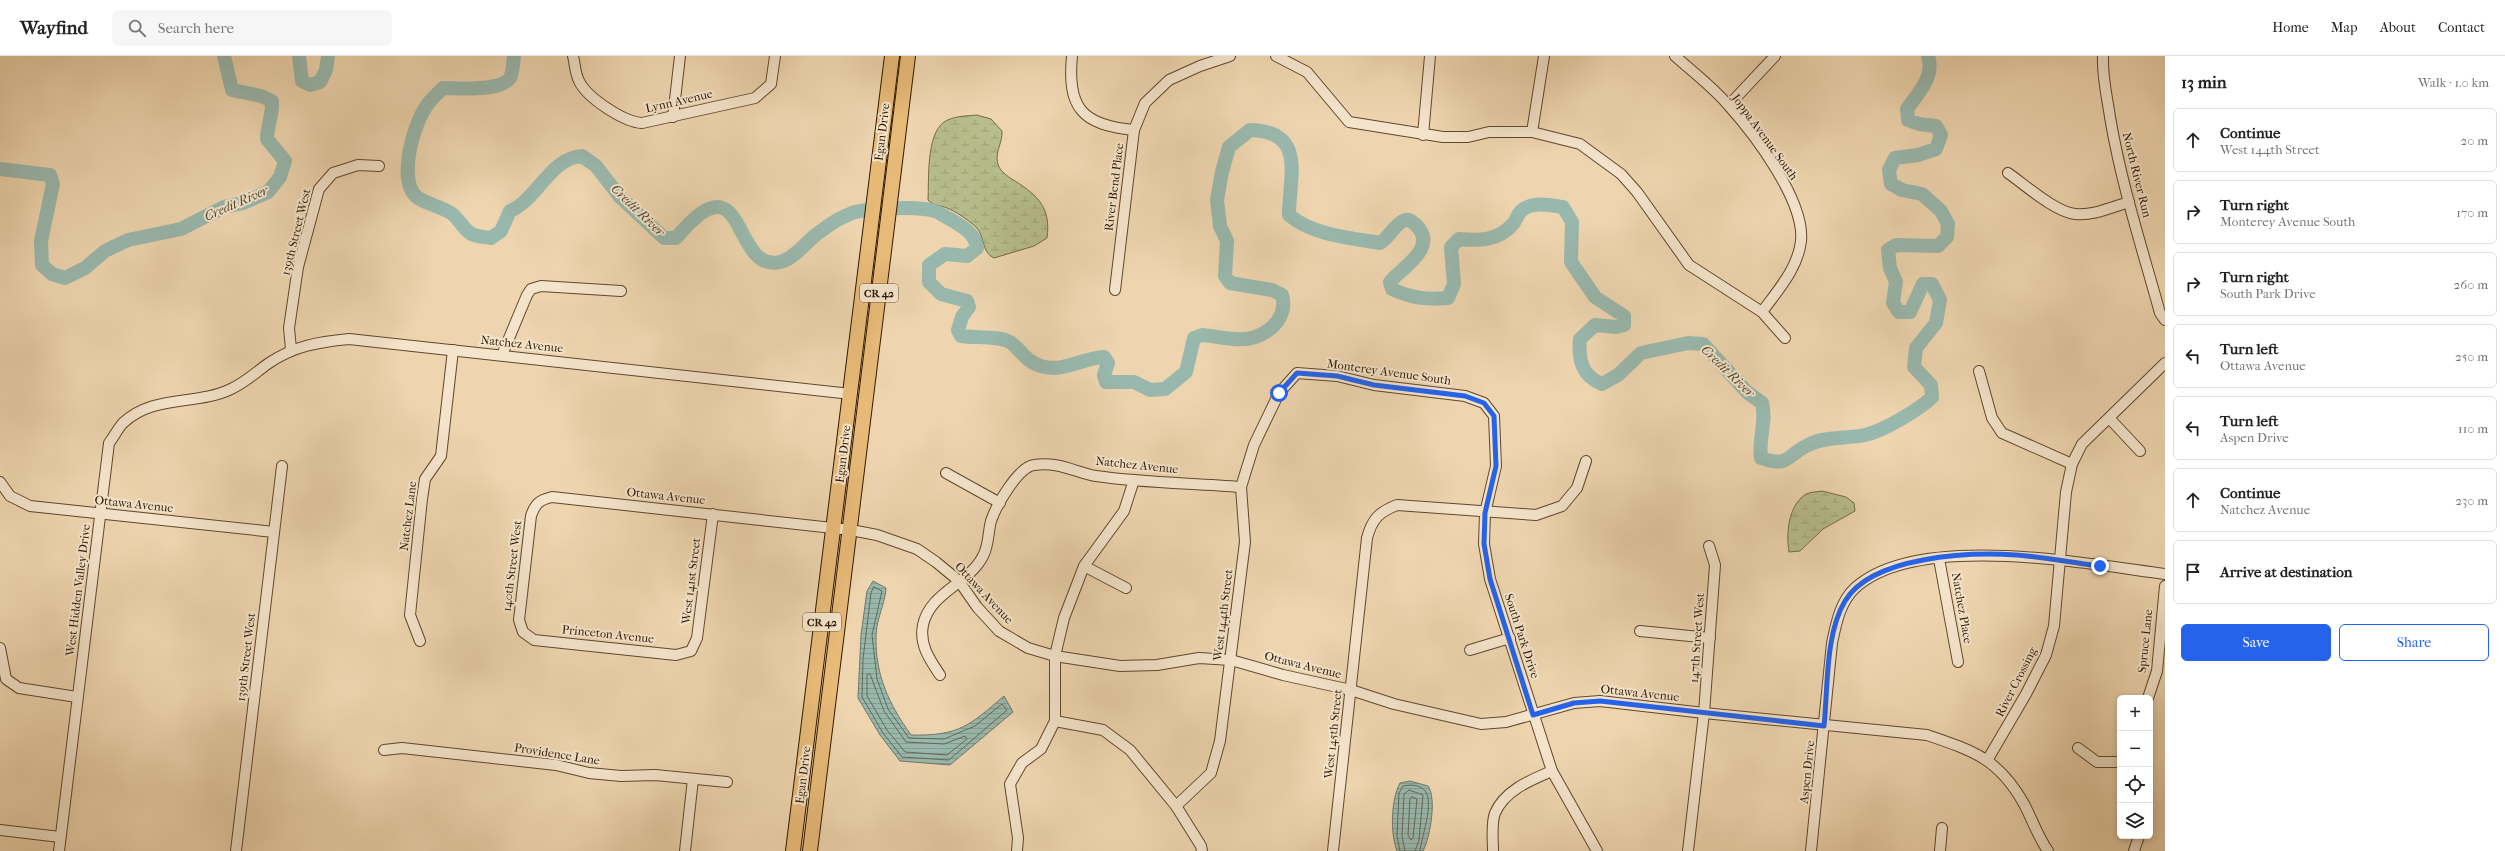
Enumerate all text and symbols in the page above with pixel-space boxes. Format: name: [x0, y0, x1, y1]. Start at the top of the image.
search box: [112, 10, 392, 46]
text: Wayfind: [20, 17, 88, 39]
icon: search: [126, 17, 148, 39]
text: Search here: [158, 19, 234, 37]
text: Home: [2272, 19, 2309, 36]
text: Map: [2331, 19, 2358, 36]
text: About: [2380, 19, 2416, 36]
text: Contact: [2438, 19, 2485, 36]
text: 13 min: [2181, 72, 2227, 92]
text: Walk · 1.0 km: [2418, 75, 2489, 90]
street label: Lynn Avenue: [644, 86, 714, 116]
street label: Joppa Avenue South: [1729, 91, 1801, 183]
street label: Egan Drive: [872, 102, 892, 162]
text: Continue: [2220, 124, 2280, 142]
icon: ahead: [2182, 129, 2204, 151]
street label: North River Run: [2120, 131, 2154, 219]
text: 20 m: [2461, 133, 2488, 148]
street label: River Bend Place: [1102, 142, 1126, 232]
text: West 144th Street: [2220, 142, 2320, 157]
water label: Credit River: [608, 181, 669, 240]
water label: Credit River: [202, 182, 271, 224]
street label: 139th Street West: [278, 186, 314, 277]
text: Turn right: [2220, 196, 2289, 214]
icon: right: [2182, 201, 2204, 223]
text: 170 m: [2456, 205, 2488, 220]
text: Monterey Avenue South: [2220, 214, 2355, 229]
text: Turn right: [2220, 268, 2289, 286]
icon: right: [2182, 273, 2204, 295]
text: 260 m: [2454, 277, 2488, 292]
road number: CR 42: [860, 284, 898, 302]
text: South Park Drive: [2220, 286, 2316, 301]
street label: Natchez Avenue: [480, 333, 564, 355]
text: Turn left: [2220, 340, 2278, 358]
water label: Credit River: [1698, 342, 1759, 401]
icon: left: [2182, 345, 2204, 367]
text: 250 m: [2455, 349, 2488, 364]
street label: Monterey Avenue South: [1326, 356, 1452, 388]
text: Ottawa Avenue: [2220, 358, 2306, 373]
route start: [1270, 384, 1288, 402]
text: Turn left: [2220, 412, 2278, 430]
icon: left: [2182, 417, 2204, 439]
text: 110 m: [2458, 421, 2488, 436]
street label: Egan Drive: [833, 424, 853, 484]
text: Aspen Drive: [2220, 430, 2289, 445]
street label: Natchez Avenue: [1095, 454, 1179, 476]
street label: Natchez Lane: [397, 480, 419, 552]
text: Continue: [2220, 484, 2280, 502]
street label: Ottawa Avenue: [626, 485, 706, 507]
icon: ahead: [2182, 489, 2204, 511]
street label: Ottawa Avenue: [94, 493, 174, 515]
text: 230 m: [2455, 493, 2488, 508]
text: Natchez Avenue: [2220, 502, 2310, 517]
street label: 140th Street West: [499, 519, 525, 612]
street label: West Hidden Valley Drive: [63, 523, 93, 658]
street label: West 141st Street: [679, 536, 703, 626]
route end: [2091, 557, 2109, 575]
street label: Ottawa Avenue: [952, 559, 1016, 627]
icon: arrive: [2182, 561, 2204, 583]
text: Arrive at destination: [2220, 563, 2352, 581]
street label: West 144th Street: [1210, 568, 1236, 663]
street label: Natchez Place: [1949, 571, 1975, 645]
street label: South Park Drive: [1502, 592, 1542, 680]
street label: 147th Street West: [1687, 592, 1707, 684]
street label: Spruce Lane: [2135, 608, 2155, 674]
street label: 139th Street West: [234, 611, 258, 702]
road number: CR 42: [803, 613, 841, 631]
street label: Princeton Avenue: [561, 622, 655, 646]
button: Save: [2181, 624, 2331, 661]
button: Share: [2339, 624, 2489, 661]
street label: River Crossing: [1992, 644, 2040, 719]
street label: Ottawa Avenue: [1263, 649, 1343, 681]
street label: Ottawa Avenue: [1600, 682, 1680, 704]
street label: West 145th Street: [1321, 688, 1345, 780]
map controls: [2117, 695, 2153, 839]
button: +: [2117, 695, 2153, 731]
button: −: [2117, 731, 2153, 767]
street label: Providence Lane: [513, 740, 601, 768]
street label: Aspen Drive: [1797, 740, 1817, 805]
street label: Egan Drive: [793, 745, 813, 805]
button: locate: [2117, 767, 2153, 803]
button: layers: [2117, 803, 2153, 839]

